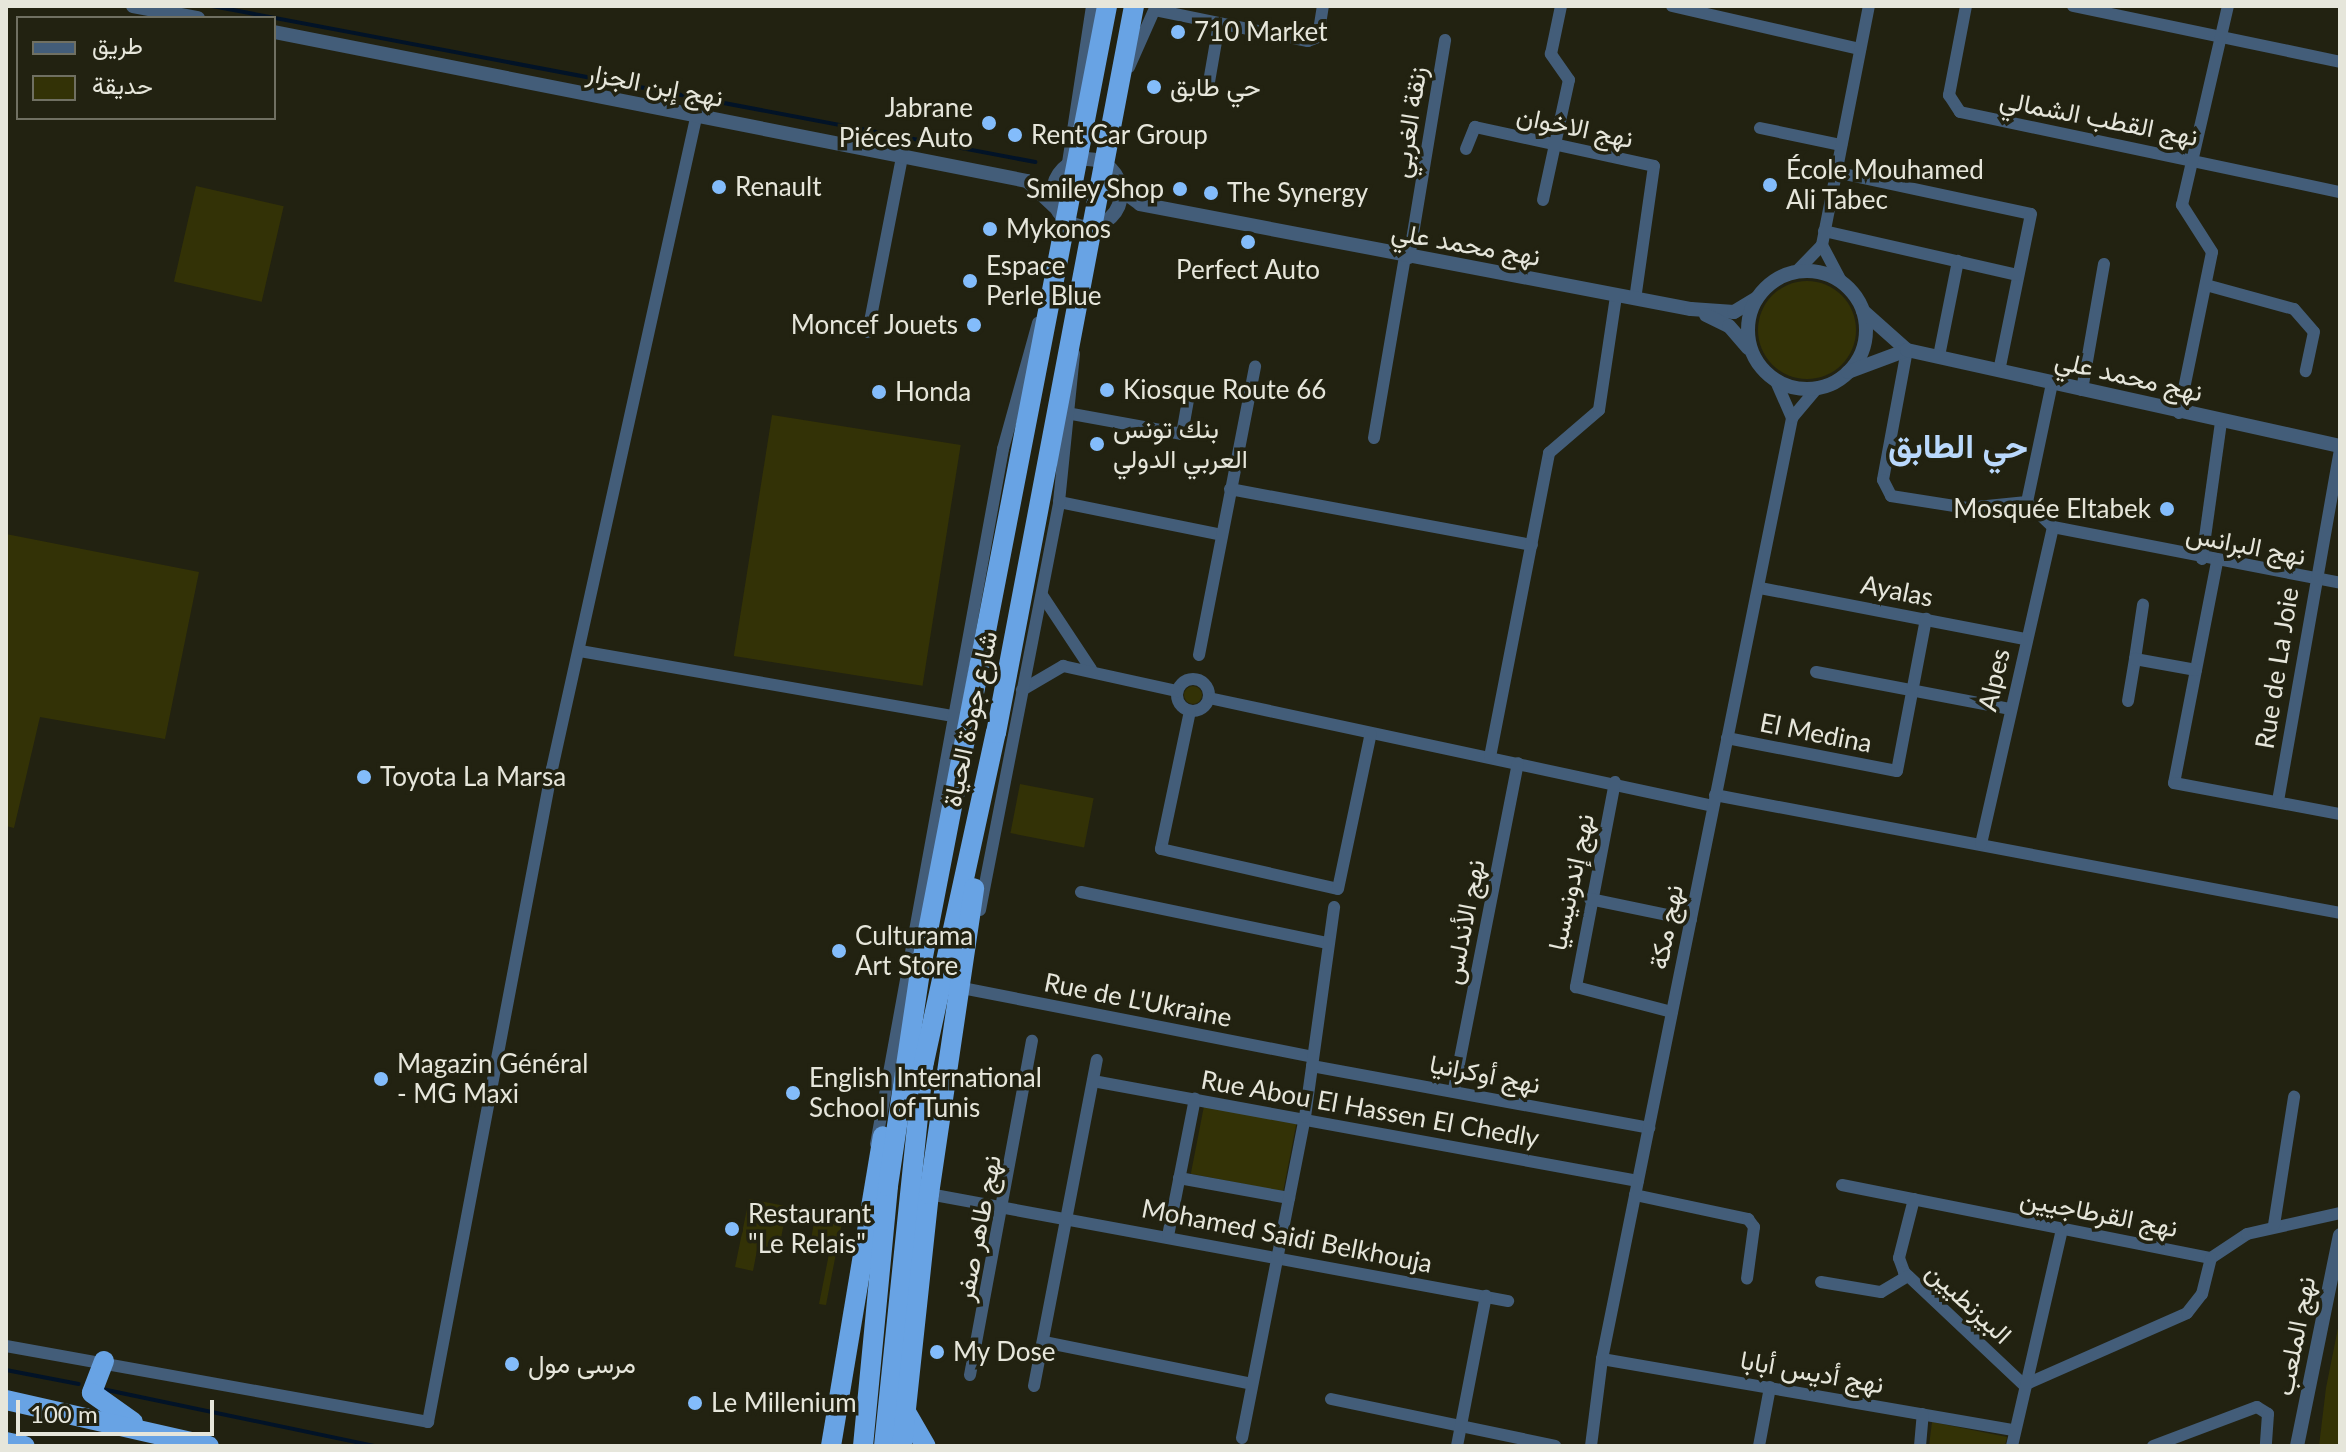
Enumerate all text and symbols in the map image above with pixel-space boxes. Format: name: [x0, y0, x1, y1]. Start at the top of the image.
legend: [16, 16, 276, 120]
place label: 710 Market: [1194, 16, 1327, 48]
marker: 710 Market: [1169, 23, 1187, 41]
text: طريق: [92, 30, 143, 59]
street label: نهج إبن الجزار: [584, 56, 726, 114]
street label: زنقة الغربي: [1385, 64, 1433, 180]
text: حديقة: [92, 70, 153, 99]
place label: حي طابق: [1170, 71, 1261, 103]
marker: حي طابق: [1145, 78, 1163, 96]
street label: نهج القطب الشمالي: [1997, 83, 2201, 153]
place label: Jabrane Piéces Auto: [838, 92, 973, 154]
street label: نهج الاخوان: [1514, 99, 1636, 155]
marker: Jabrane Piéces Auto: [980, 114, 998, 132]
place label: Rent Car Group: [1031, 119, 1208, 151]
marker: Rent Car Group: [1006, 126, 1024, 144]
place label: École Mouhamed Ali Tabec: [1786, 154, 1984, 216]
place label: Renault: [735, 171, 822, 203]
place label: Smiley Shop: [1025, 173, 1164, 205]
marker: École Mouhamed Ali Tabec: [1761, 176, 1779, 194]
place label: The Synergy: [1227, 177, 1368, 209]
marker: Renault: [710, 178, 728, 196]
marker: Smiley Shop: [1171, 180, 1189, 198]
marker: The Synergy: [1202, 184, 1220, 202]
place label: Mykonos: [1006, 213, 1111, 245]
street label: نهج محمد علي: [1389, 216, 1543, 272]
marker: Mykonos: [981, 220, 999, 238]
marker: Perfect Auto: [1239, 233, 1257, 251]
place label: Espace Perle Blue: [986, 250, 1102, 312]
place label: Perfect Auto: [1176, 254, 1320, 286]
marker: Espace Perle Blue: [961, 272, 979, 290]
place label: Moncef Jouets: [789, 309, 958, 341]
marker: Moncef Jouets: [965, 316, 983, 334]
street label: نهج محمد علي: [2052, 344, 2206, 408]
place label: Kiosque Route 66: [1123, 374, 1326, 406]
place label: Honda: [895, 376, 971, 408]
marker: Kiosque Route 66: [1098, 381, 1116, 399]
marker: Honda: [870, 383, 888, 401]
place label: بنك تونس العربي الدولي: [1113, 413, 1248, 474]
district label: حي الطابق: [1888, 425, 2028, 465]
marker: بنك تونس العربي الدولي: [1088, 435, 1106, 453]
place label: Mosquée Eltabek: [1953, 493, 2151, 525]
marker: Mosquée Eltabek: [2158, 500, 2176, 518]
street label: نهج البرانس: [2183, 518, 2309, 572]
street label: Ayalas: [1858, 569, 1936, 613]
street label: Rue de La Joie: [2249, 585, 2305, 751]
street label: شارع جودة الحياة: [936, 628, 1004, 810]
street label: Alpes: [1972, 646, 2016, 714]
street label: El Medina: [1757, 707, 1875, 759]
place label: Toyota La Marsa: [380, 761, 566, 793]
marker: Toyota La Marsa: [355, 768, 373, 786]
street label: نهج إندونيسيا: [1541, 811, 1601, 953]
street label: نهج الأندلس: [1437, 857, 1491, 987]
street label: نهج مكة: [1643, 882, 1689, 972]
place label: Culturama Art Store: [855, 920, 973, 982]
marker: Culturama Art Store: [830, 942, 848, 960]
street label: Rue de L'Ukraine: [1042, 967, 1234, 1033]
place label: Magazin Général - MG Maxi: [397, 1048, 588, 1110]
street label: نهج أوكرانيا: [1427, 1048, 1543, 1100]
place label: English International School of Tunis: [809, 1062, 1042, 1124]
street label: Rue Abou El Hassen El Chedly: [1198, 1064, 1542, 1154]
marker: Magazin Général - MG Maxi: [372, 1070, 390, 1088]
marker: English International School of Tunis: [784, 1084, 802, 1102]
street label: نهج طاهر صفر: [949, 1152, 1007, 1304]
street label: نهج القرطاجيين: [2018, 1182, 2180, 1244]
street label: Mohamed Saidi Belkhouja: [1139, 1193, 1435, 1279]
place label: Restaurant "Le Relais": [748, 1198, 871, 1260]
marker: Restaurant "Le Relais": [723, 1220, 741, 1238]
street label: البيزنطيين: [1920, 1256, 2018, 1350]
street label: نهج الملعب: [2268, 1274, 2322, 1398]
place label: My Dose: [953, 1336, 1056, 1368]
marker: My Dose: [928, 1343, 946, 1361]
street label: نهج أديس أبابا: [1738, 1344, 1886, 1400]
place label: مرسى مول: [528, 1348, 636, 1380]
marker: مرسى مول: [503, 1355, 521, 1373]
scale bar: [20, 1384, 218, 1434]
place label: Le Millenium: [711, 1387, 857, 1419]
marker: Le Millenium: [686, 1394, 704, 1412]
text: 100 m: [30, 1399, 98, 1428]

